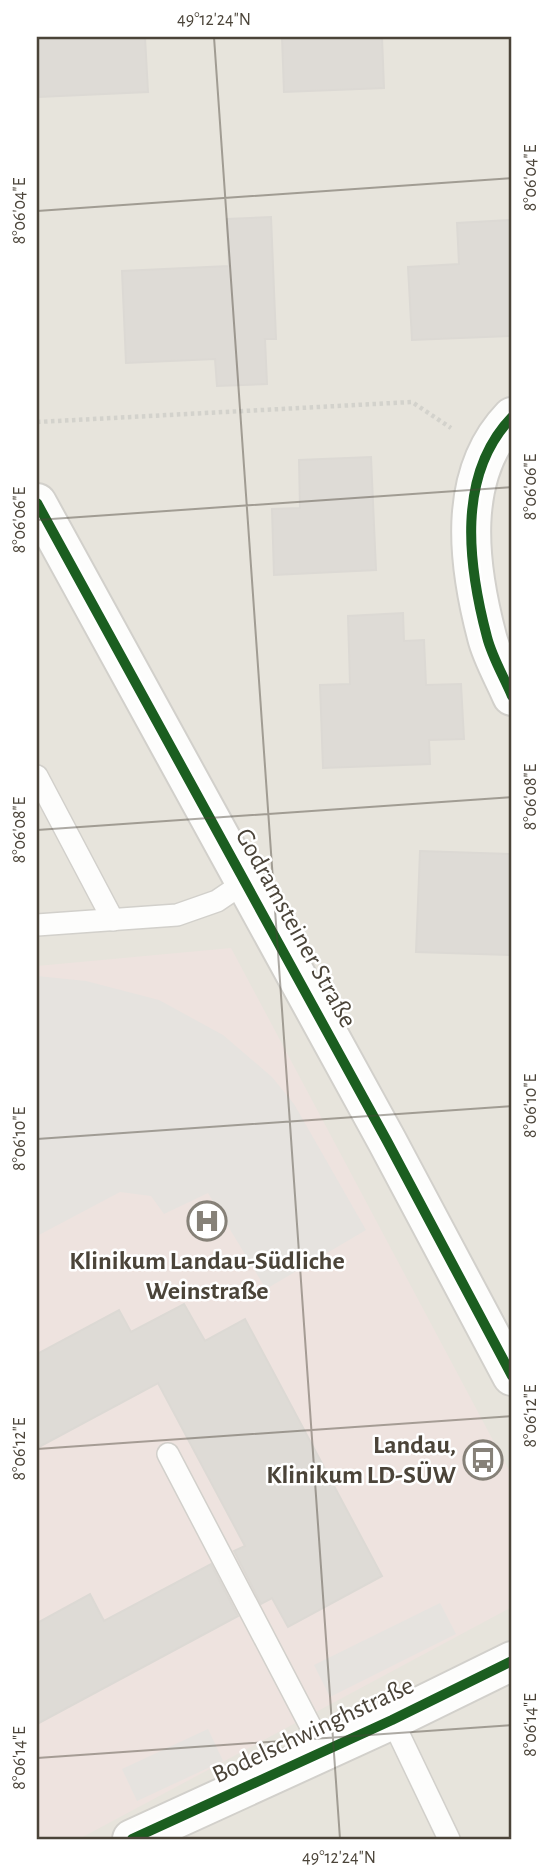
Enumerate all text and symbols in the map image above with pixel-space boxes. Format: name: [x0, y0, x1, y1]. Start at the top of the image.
text: 49°12'24"N: [177, 11, 251, 29]
text: 8°06'04"E: [522, 144, 540, 211]
text: 8°06'04"E: [11, 177, 29, 244]
text: 8°06'06"E: [522, 453, 540, 520]
text: 8°06'06"E: [11, 486, 29, 553]
text: 8°06'08"E: [522, 763, 540, 830]
text: 8°06'08"E: [11, 796, 29, 863]
street label: Godramsteiner Straße: [231, 824, 361, 1032]
text: 8°06'10"E: [522, 1074, 540, 1138]
text: 8°06'10"E: [11, 1107, 29, 1171]
hospital icon: Klinikum Landau-Südliche Weinstraße: [186, 1200, 228, 1242]
place label: Klinikum Landau-Südliche Weinstraße: [69, 1248, 345, 1304]
text: 8°06'12"E: [522, 1384, 540, 1447]
text: 8°06'12"E: [11, 1417, 29, 1480]
place label: Landau, Klinikum LD-SÜW: [266, 1432, 457, 1488]
bus stop icon: Landau, Klinikum LD-SÜW: [462, 1439, 504, 1481]
street label: Bodelschwinghstraße: [208, 1672, 418, 1788]
text: 8°06'14"E: [522, 1693, 540, 1757]
text: 8°06'14"E: [11, 1726, 29, 1790]
text: 49°12'24"N: [302, 1849, 376, 1867]

